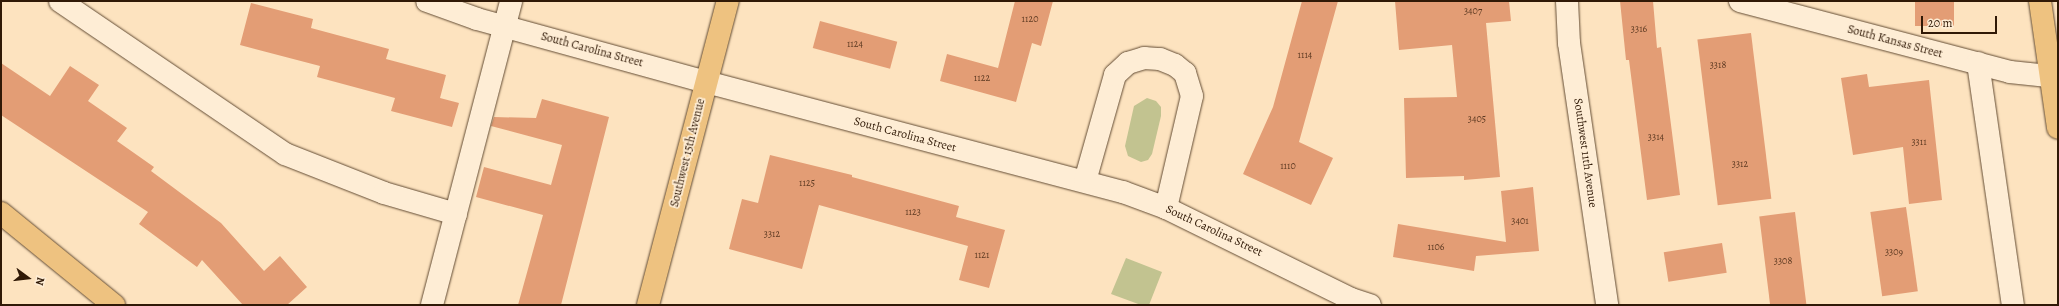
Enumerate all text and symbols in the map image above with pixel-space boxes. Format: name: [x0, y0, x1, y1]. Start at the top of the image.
house number: 3407: [1464, 5, 1482, 17]
scale bar: [1923, 8, 1999, 34]
house number: 1120: [1022, 13, 1038, 25]
text: 20 m: [1928, 15, 1952, 31]
street label: South Kansas Street: [1846, 22, 1944, 62]
house number: 3316: [1631, 23, 1647, 35]
street label: South Carolina Street: [539, 29, 645, 71]
house number: 1124: [847, 38, 863, 50]
house number: 1114: [1298, 49, 1312, 61]
house number: 3318: [1710, 59, 1726, 71]
house number: 1122: [974, 72, 990, 84]
street label: Southwest 15th Avenue: [668, 97, 708, 209]
street label: Southwest 11th Avenue: [1570, 97, 1600, 209]
house number: 3405: [1468, 113, 1486, 125]
street label: South Carolina Street: [852, 114, 958, 156]
house number: 3314: [1648, 131, 1664, 143]
house number: 3311: [1911, 136, 1927, 148]
house number: 3312: [1732, 158, 1748, 170]
house number: 1110: [1280, 160, 1296, 172]
house number: 1125: [799, 177, 815, 189]
street label: South Carolina Street: [1163, 202, 1265, 260]
house number: 1123: [905, 206, 921, 218]
house number: 3401: [1511, 215, 1529, 227]
house number: 3312: [764, 228, 780, 240]
house number: 1106: [1428, 241, 1444, 253]
house number: 3309: [1885, 246, 1903, 258]
house number: 1121: [974, 249, 990, 261]
house number: 3308: [1774, 255, 1792, 267]
north arrow: [8, 258, 48, 298]
text: N: [32, 275, 48, 287]

